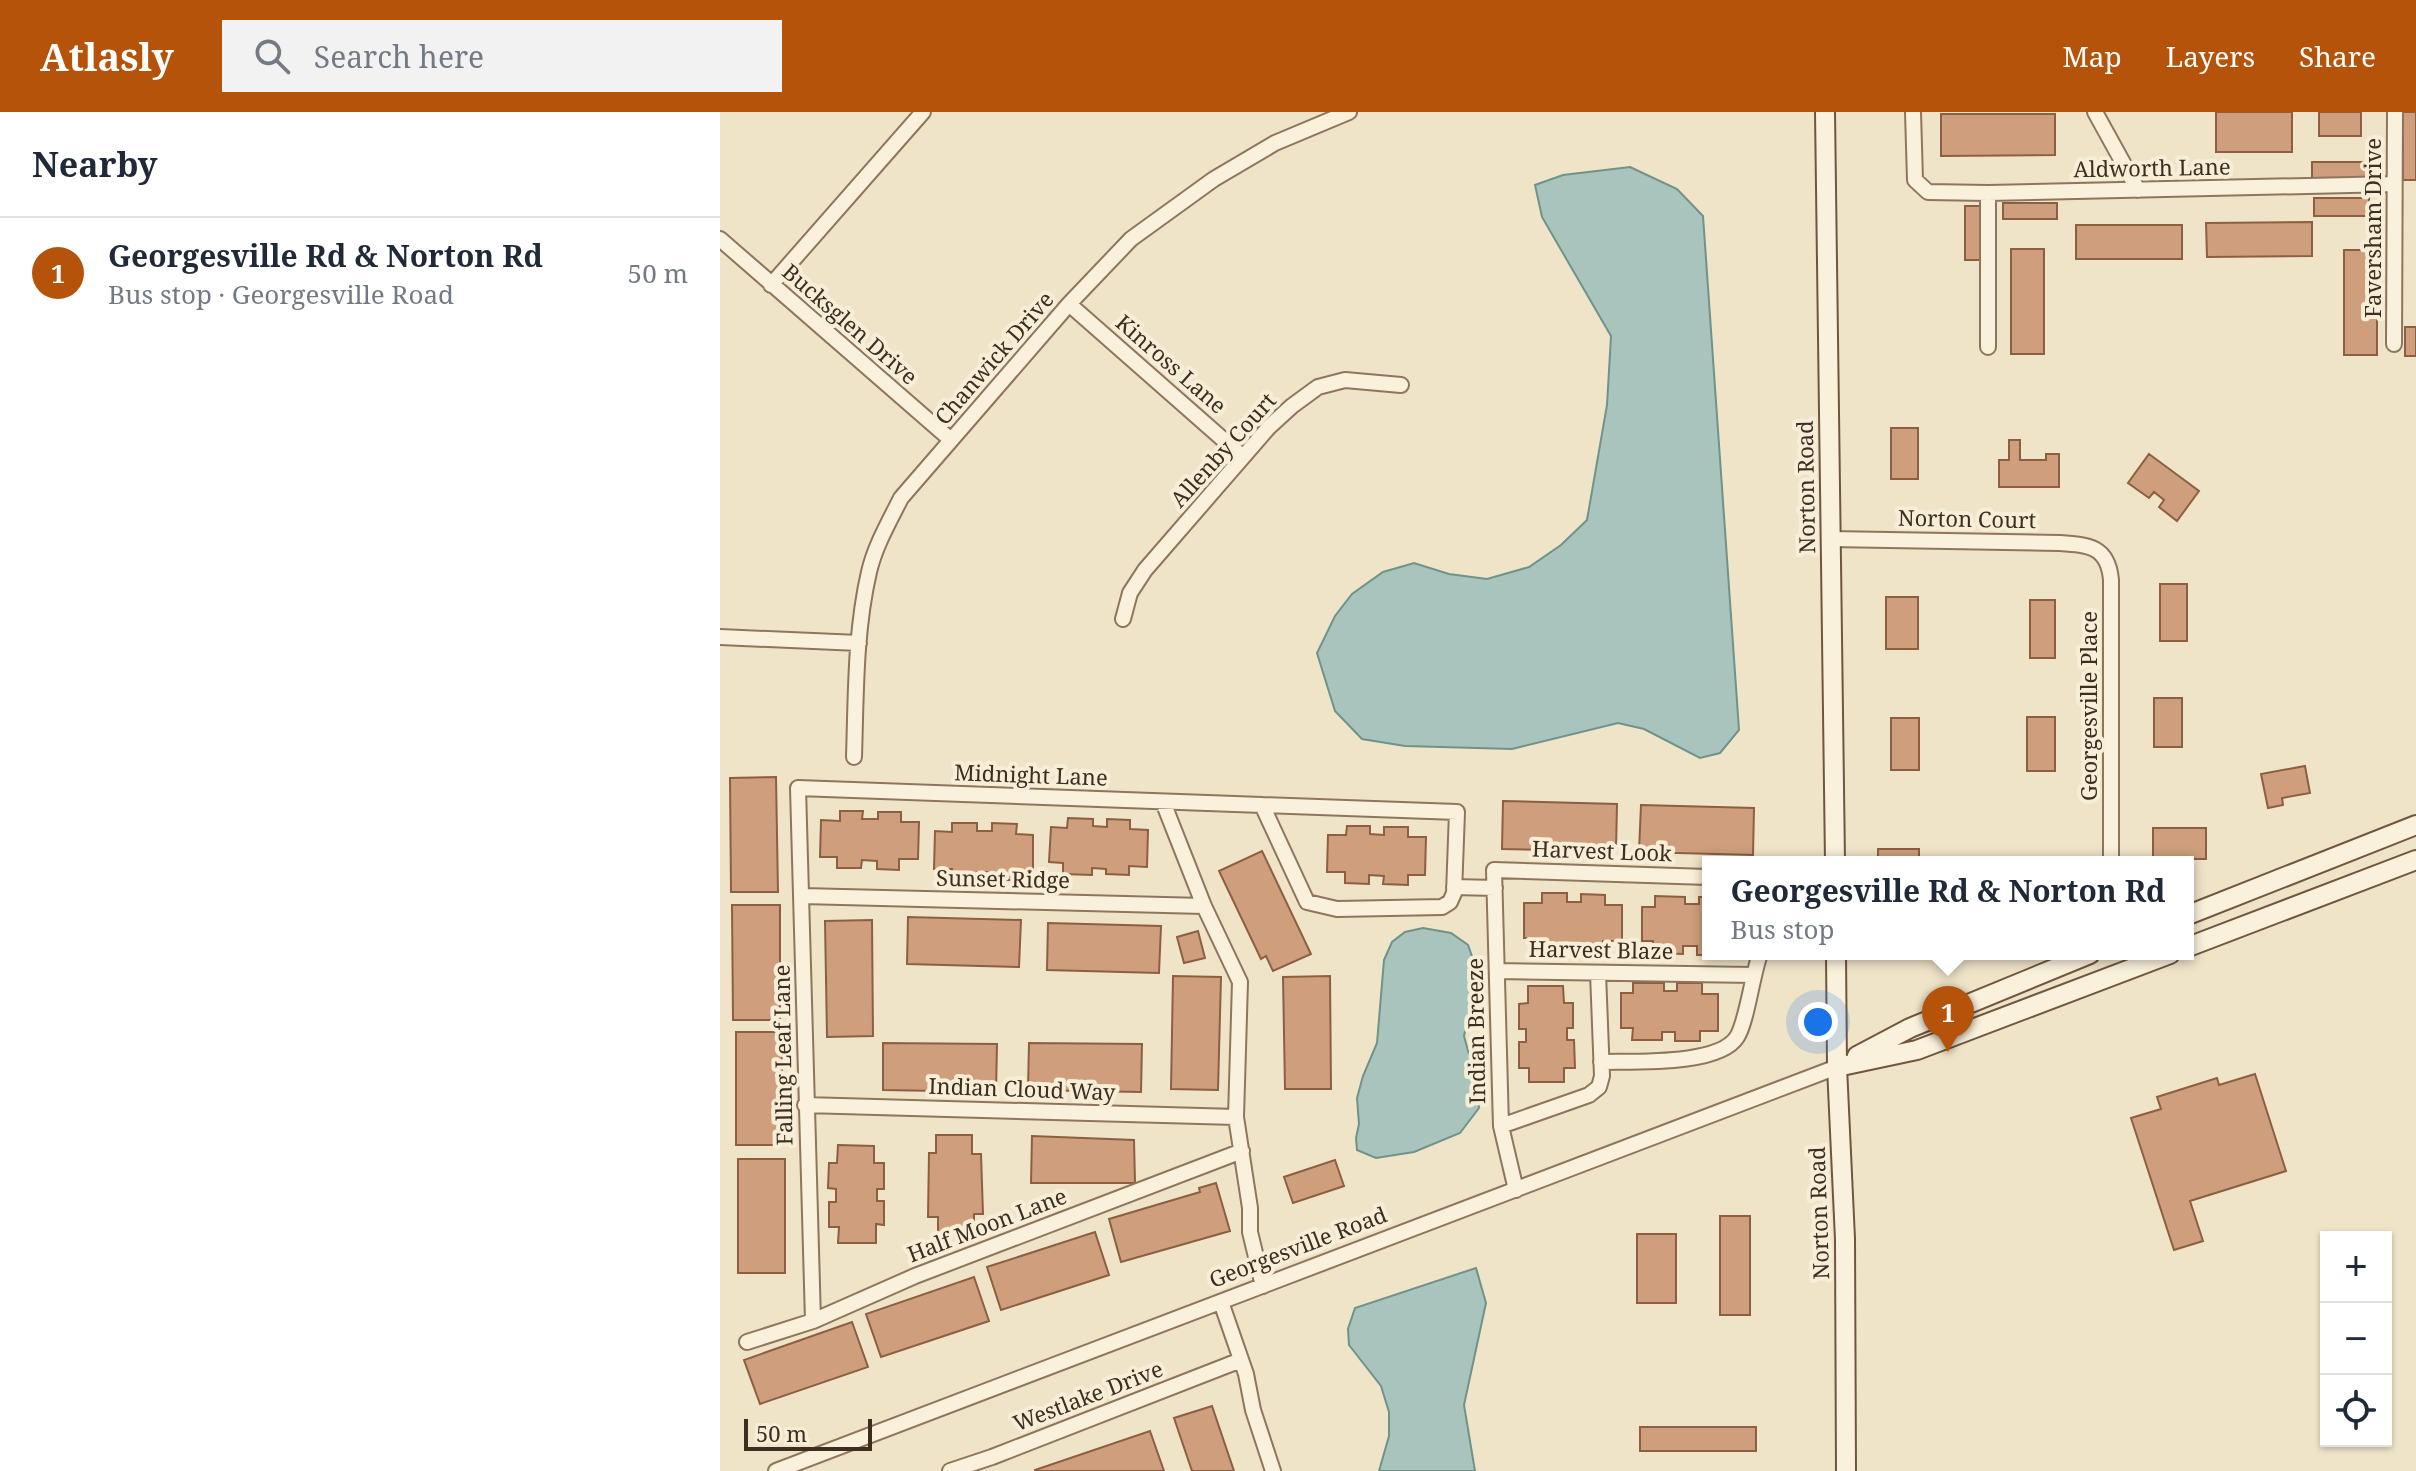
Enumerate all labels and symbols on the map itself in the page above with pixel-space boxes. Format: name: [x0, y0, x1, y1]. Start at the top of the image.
street label: Faversham Drive: [2357, 138, 2387, 318]
street label: Aldworth Lane: [2073, 151, 2231, 183]
street label: Bucksglen Drive: [777, 256, 925, 390]
street label: Chanwick Drive: [927, 284, 1059, 430]
street label: Kinross Lane: [1110, 307, 1233, 420]
street label: Allenby Court: [1163, 385, 1282, 513]
street label: Norton Road: [1789, 420, 1821, 554]
street label: Norton Court: [1898, 502, 2037, 534]
street label: Georgesville Place: [2073, 611, 2103, 801]
street label: Midnight Lane: [954, 756, 1108, 792]
street label: Harvest Look: [1532, 833, 1673, 867]
street label: Sunset Ridge: [936, 862, 1070, 894]
street label: Harvest Blaze: [1528, 933, 1674, 965]
street label: Indian Breeze: [1459, 958, 1491, 1104]
street label: Falling Leaf Lane: [765, 964, 799, 1146]
pin: 1: [1922, 986, 1974, 1052]
your location: [1798, 1002, 1838, 1042]
street label: Indian Cloud Way: [928, 1070, 1117, 1106]
street label: Norton Road: [1801, 1145, 1835, 1280]
street label: Half Moon Lane: [903, 1180, 1071, 1268]
street label: Georgesville Road: [1205, 1198, 1391, 1294]
street label: Westlake Drive: [1008, 1353, 1167, 1437]
scale bar: [744, 1415, 872, 1451]

